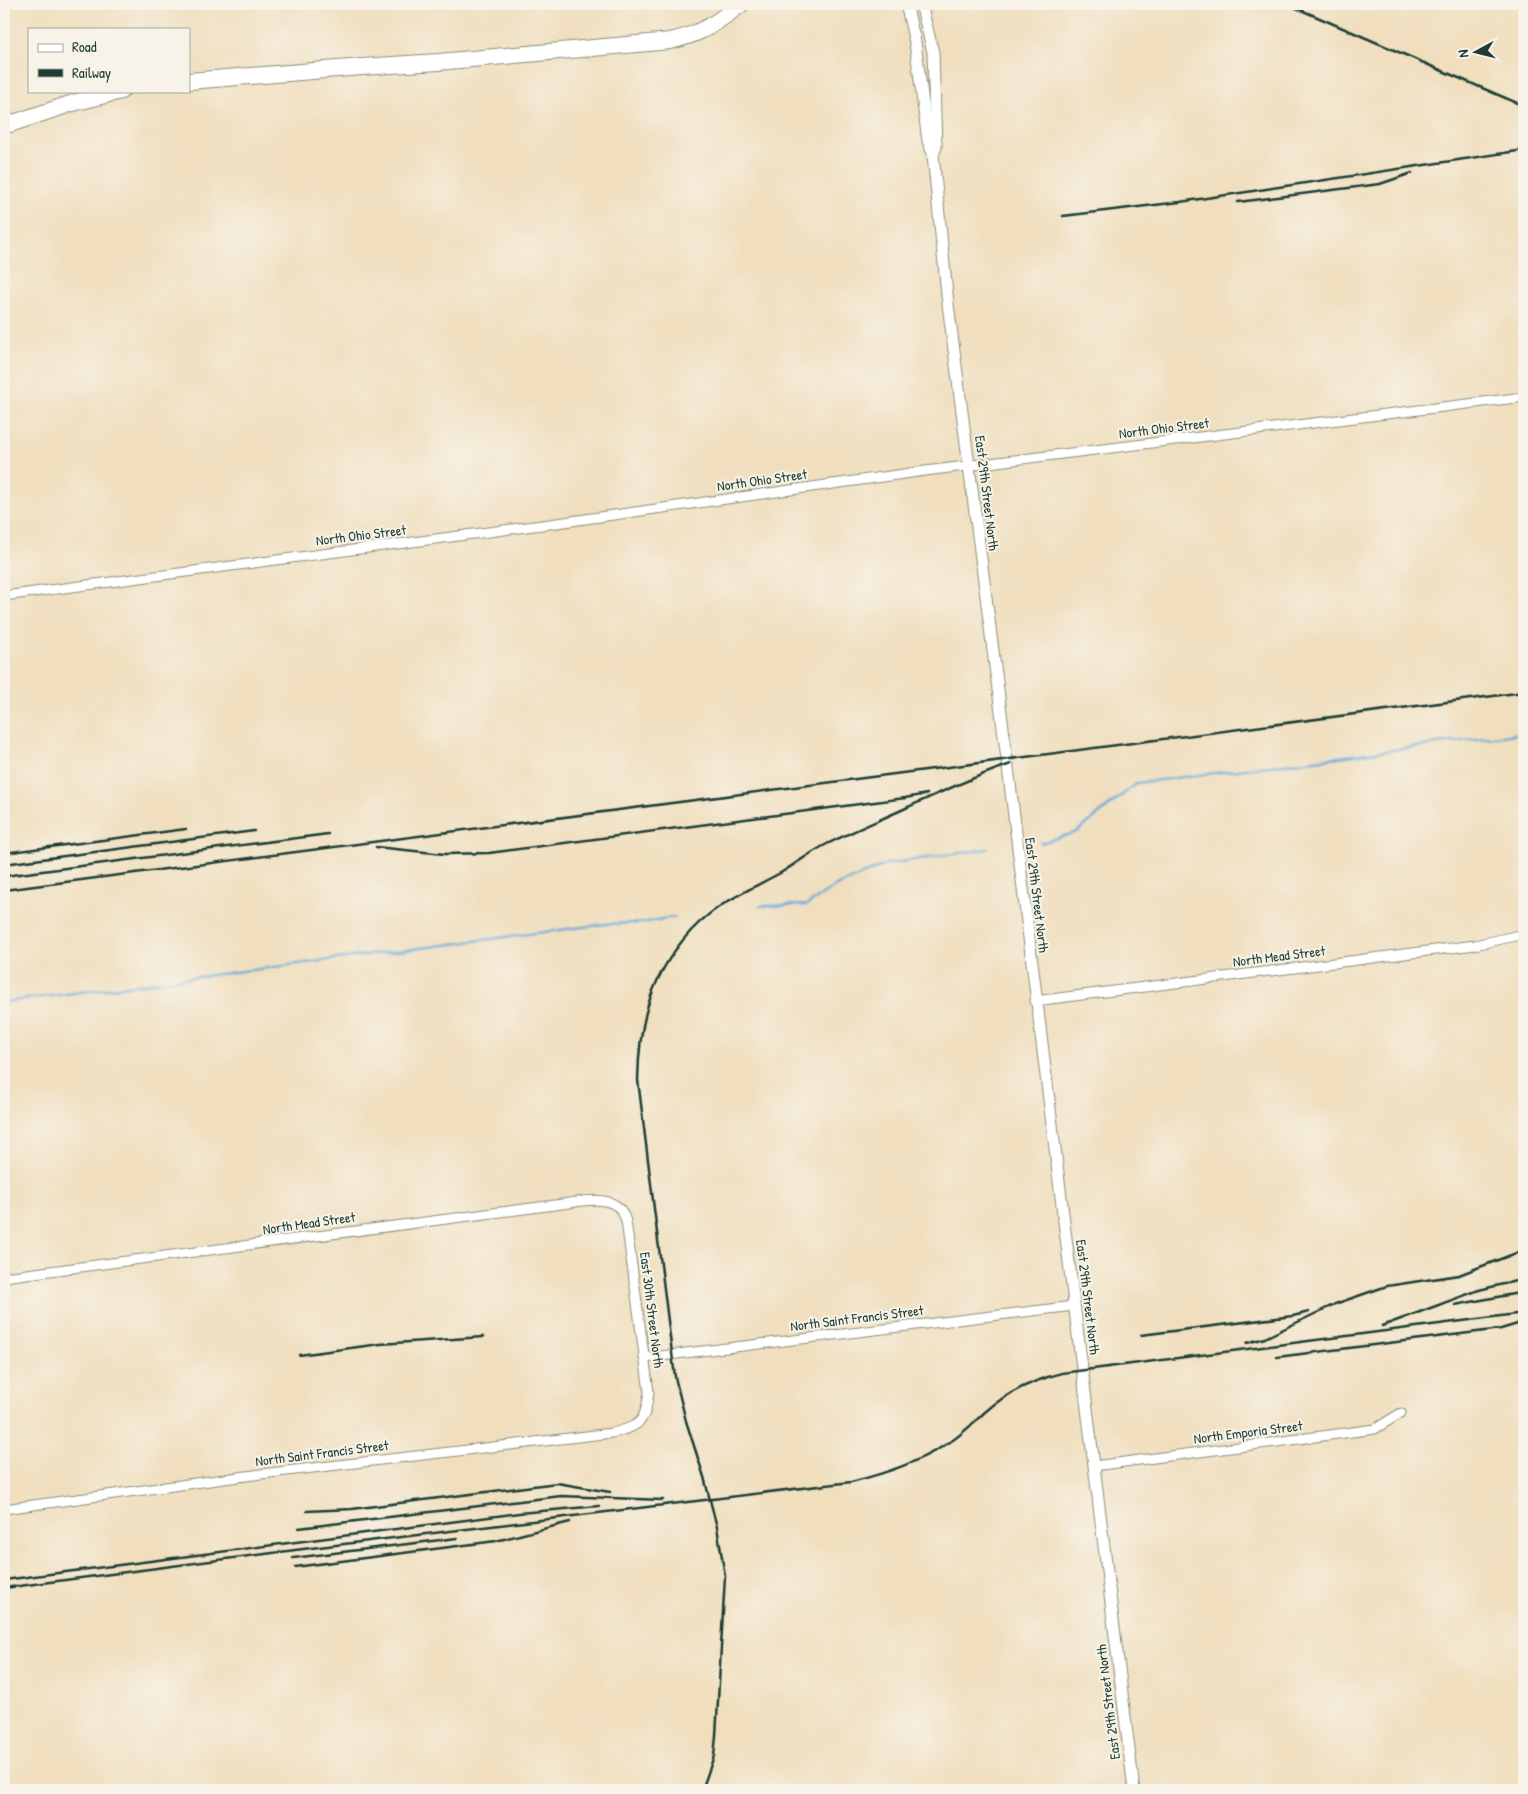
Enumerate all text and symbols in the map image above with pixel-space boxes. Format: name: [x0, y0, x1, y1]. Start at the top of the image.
legend: [28, 28, 190, 92]
north arrow: [1450, 28, 1500, 78]
text: Road: [72, 36, 97, 57]
text: N: [1453, 48, 1472, 59]
text: Railway: [72, 62, 111, 83]
street label: North Ohio Street: [1118, 413, 1210, 442]
street label: East 29th Street North: [971, 434, 1004, 552]
street label: North Ohio Street: [716, 464, 808, 495]
street label: North Ohio Street: [315, 520, 407, 549]
street label: East 29th Street North: [1021, 836, 1054, 954]
street label: North Mead Street: [1232, 940, 1326, 971]
street label: North Mead Street: [262, 1207, 357, 1238]
street label: East 29th Street North: [1072, 1238, 1105, 1356]
street label: East 30th Street North: [636, 1251, 669, 1369]
street label: North Saint Francis Street: [789, 1300, 925, 1335]
street label: North Emporia Street: [1192, 1415, 1304, 1449]
street label: North Saint Francis Street: [254, 1435, 390, 1470]
street label: East 29th Street North: [1091, 1643, 1124, 1761]

